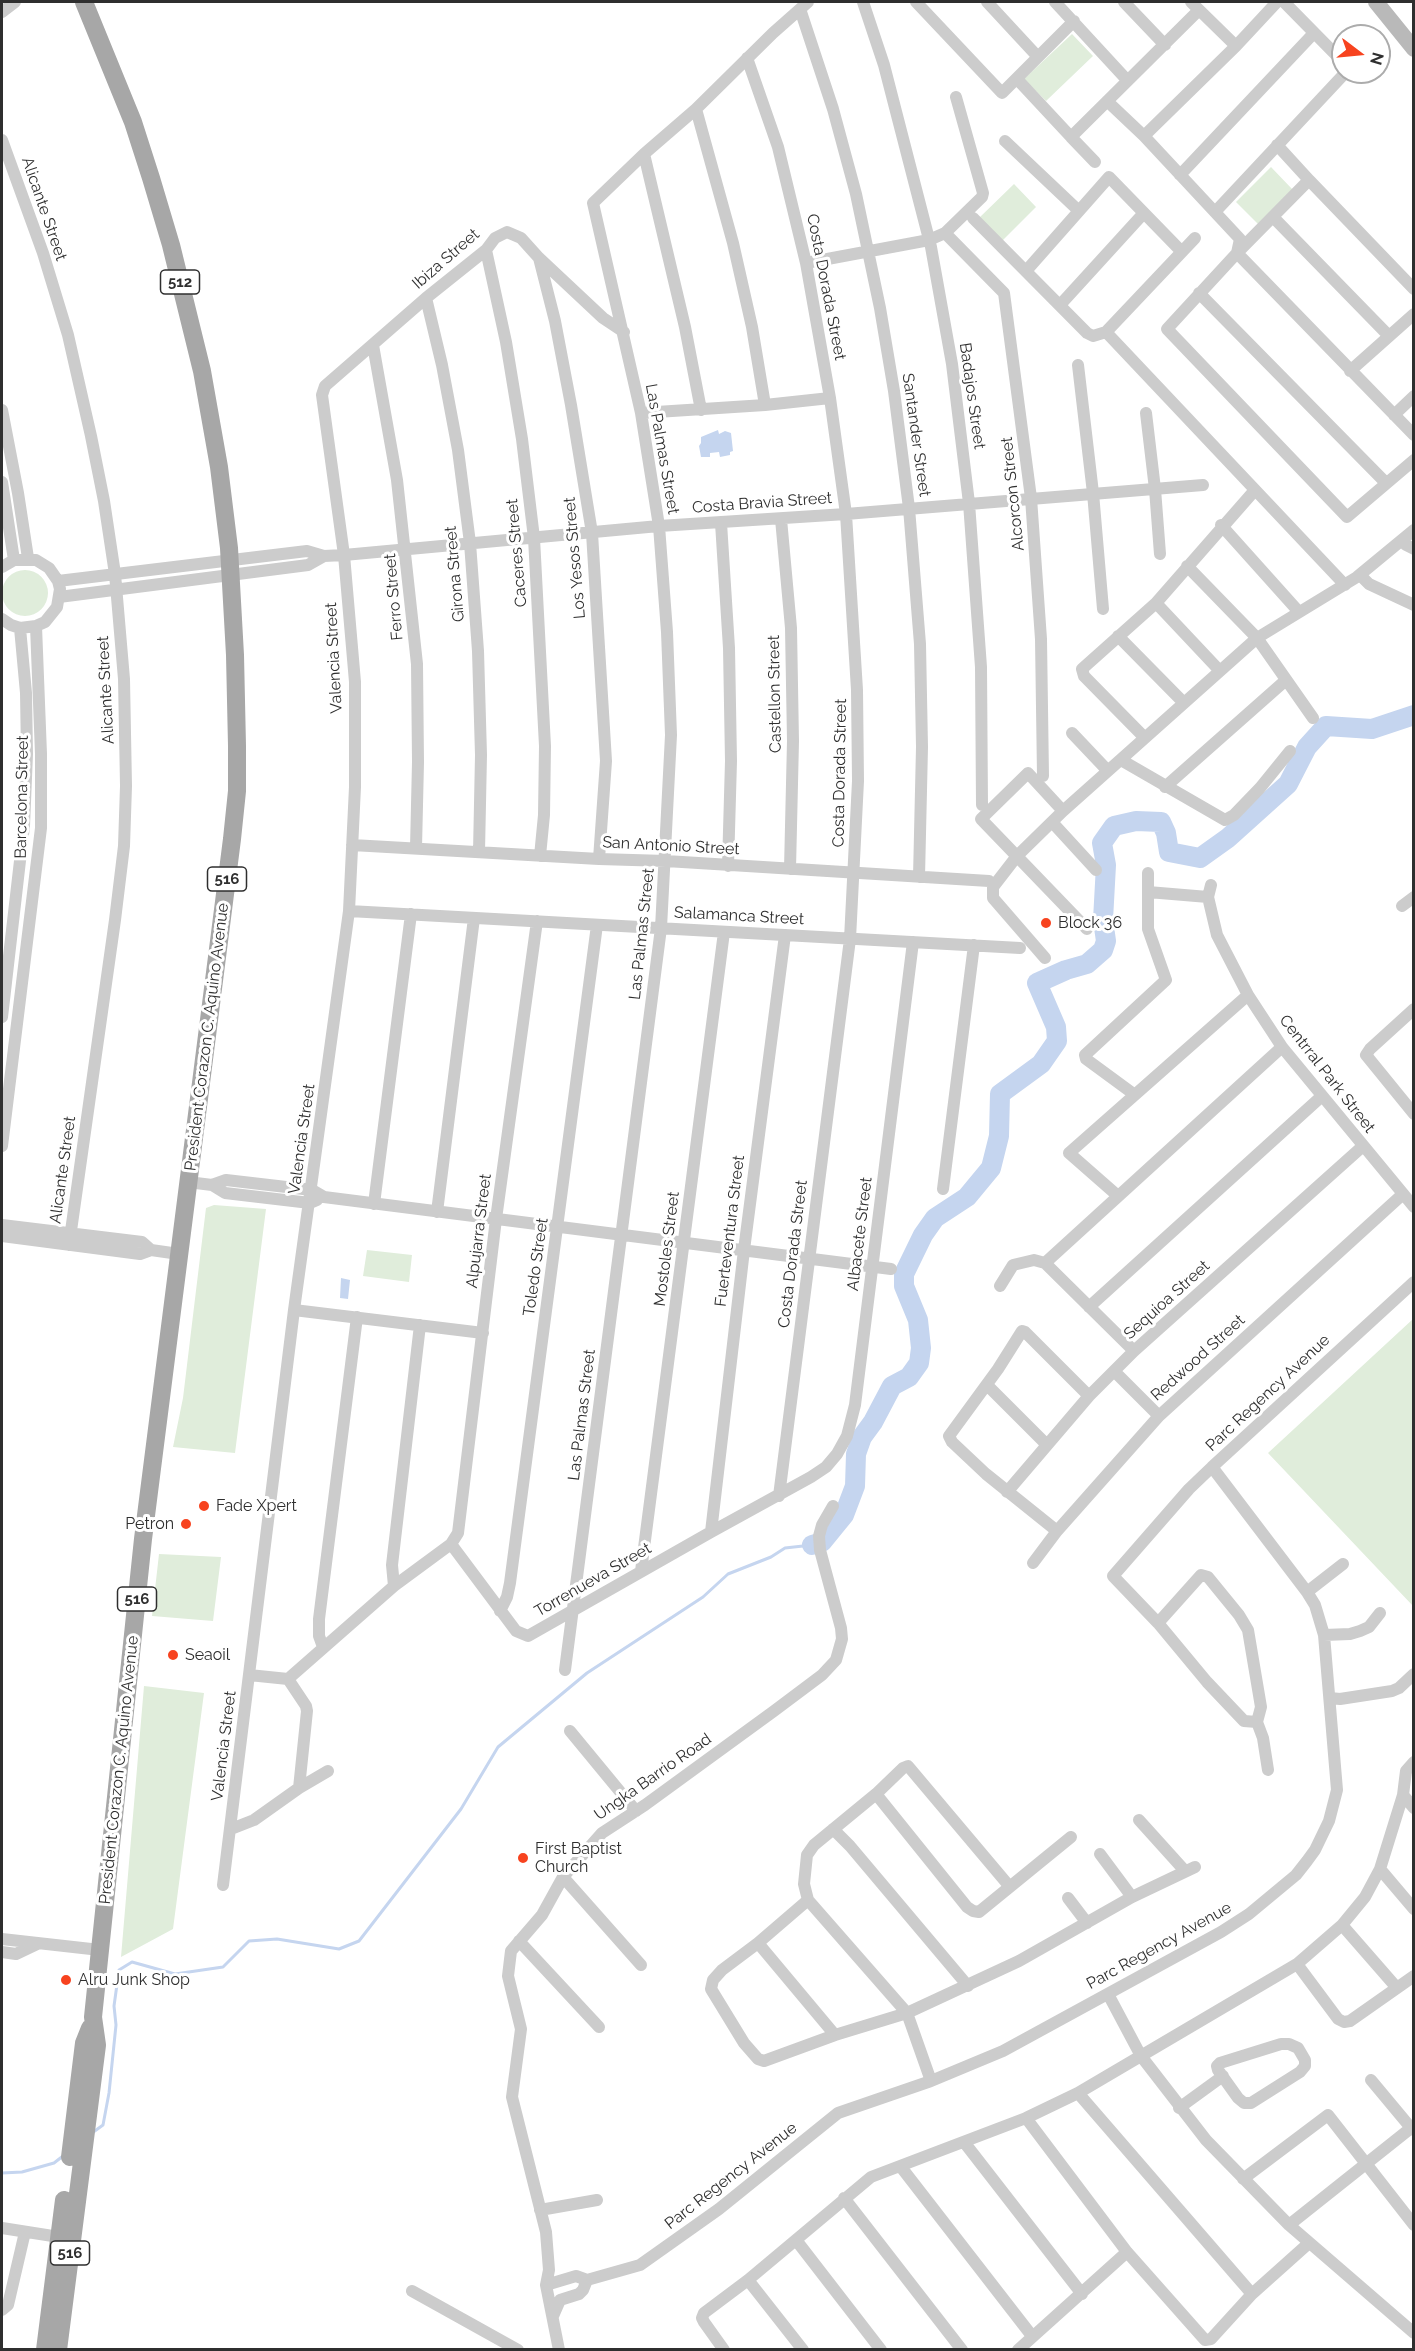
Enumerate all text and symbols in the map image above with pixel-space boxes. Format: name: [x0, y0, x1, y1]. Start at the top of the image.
north arrow: [1331, 24, 1391, 84]
text: N: [1366, 50, 1388, 67]
street label: Alicante Street: [17, 155, 71, 263]
street label: Costa Dorada Street: [802, 212, 850, 362]
street label: Ibiza Street: [409, 225, 483, 293]
road number: 512: [160, 270, 200, 294]
street label: Badajos Street: [955, 342, 989, 450]
street label: Santander Street: [898, 372, 934, 498]
street label: Las Palmas Street: [641, 382, 683, 516]
street label: Alcorcon Street: [997, 436, 1029, 552]
street label: Costa Bravia Street: [691, 489, 833, 517]
street label: Los Yesos Street: [560, 496, 590, 620]
street label: Caceres Street: [503, 498, 531, 608]
street label: Girona Street: [441, 525, 469, 623]
street label: Ferro Street: [381, 553, 407, 641]
street label: Valencia Street: [322, 602, 346, 714]
street label: Alicante Street: [94, 635, 118, 745]
street label: Castellon Street: [764, 635, 786, 753]
street label: Costa Dorada Street: [829, 698, 851, 848]
street label: Barcelona Street: [11, 735, 33, 859]
street label: San Antonio Street: [602, 833, 740, 859]
road number: 516: [208, 867, 246, 891]
street label: Las Palmas Street: [626, 867, 658, 1001]
street label: President Corazon C. Aquino Avenue: [181, 902, 233, 1172]
street label: Salamanca Street: [673, 903, 805, 929]
place label: Block 36: [1058, 913, 1122, 933]
marker: Block 36: [1039, 916, 1053, 930]
street label: Centrral Park Street: [1275, 1011, 1379, 1137]
street label: Valencia Street: [285, 1083, 319, 1195]
street label: Alicante Street: [46, 1115, 80, 1225]
street label: Fuerteventura Street: [711, 1154, 749, 1308]
street label: Alpujarra Street: [462, 1173, 496, 1289]
street label: Albacete Street: [843, 1176, 877, 1292]
street label: Costa Dorada Street: [774, 1179, 812, 1329]
street label: Mostoles Street: [650, 1190, 684, 1308]
street label: Toledo Street: [520, 1217, 552, 1317]
street label: Sequioa Street: [1120, 1257, 1214, 1343]
street label: Redwood Street: [1147, 1311, 1249, 1405]
street label: Parc Regency Avenue: [1202, 1331, 1334, 1455]
street label: Las Palmas Street: [564, 1348, 600, 1482]
place label: Fade Xpert: [216, 1496, 297, 1516]
marker: Fade Xpert: [197, 1499, 211, 1513]
place label: Petron: [125, 1514, 174, 1534]
marker: Petron: [179, 1517, 193, 1531]
street label: Torrenueva Street: [531, 1539, 655, 1621]
road number: 516: [118, 1587, 156, 1611]
street label: President Corazon C. Aquino Avenue: [95, 1635, 143, 1905]
place label: Seaoil: [185, 1645, 230, 1665]
marker: Seaoil: [166, 1648, 180, 1662]
street label: Valencia Street: [208, 1690, 240, 1802]
street label: Ungka Barrio Road: [591, 1729, 715, 1825]
place label: First Baptist Church: [535, 1839, 622, 1877]
marker: First Baptist Church: [516, 1851, 530, 1865]
street label: Parc Regency Avenue: [1083, 1898, 1235, 1994]
place label: Alru Junk Shop: [78, 1970, 190, 1990]
marker: Alru Junk Shop: [59, 1973, 73, 1987]
street label: Parc Regency Avenue: [661, 2118, 801, 2234]
road number: 516: [50, 2241, 90, 2265]

